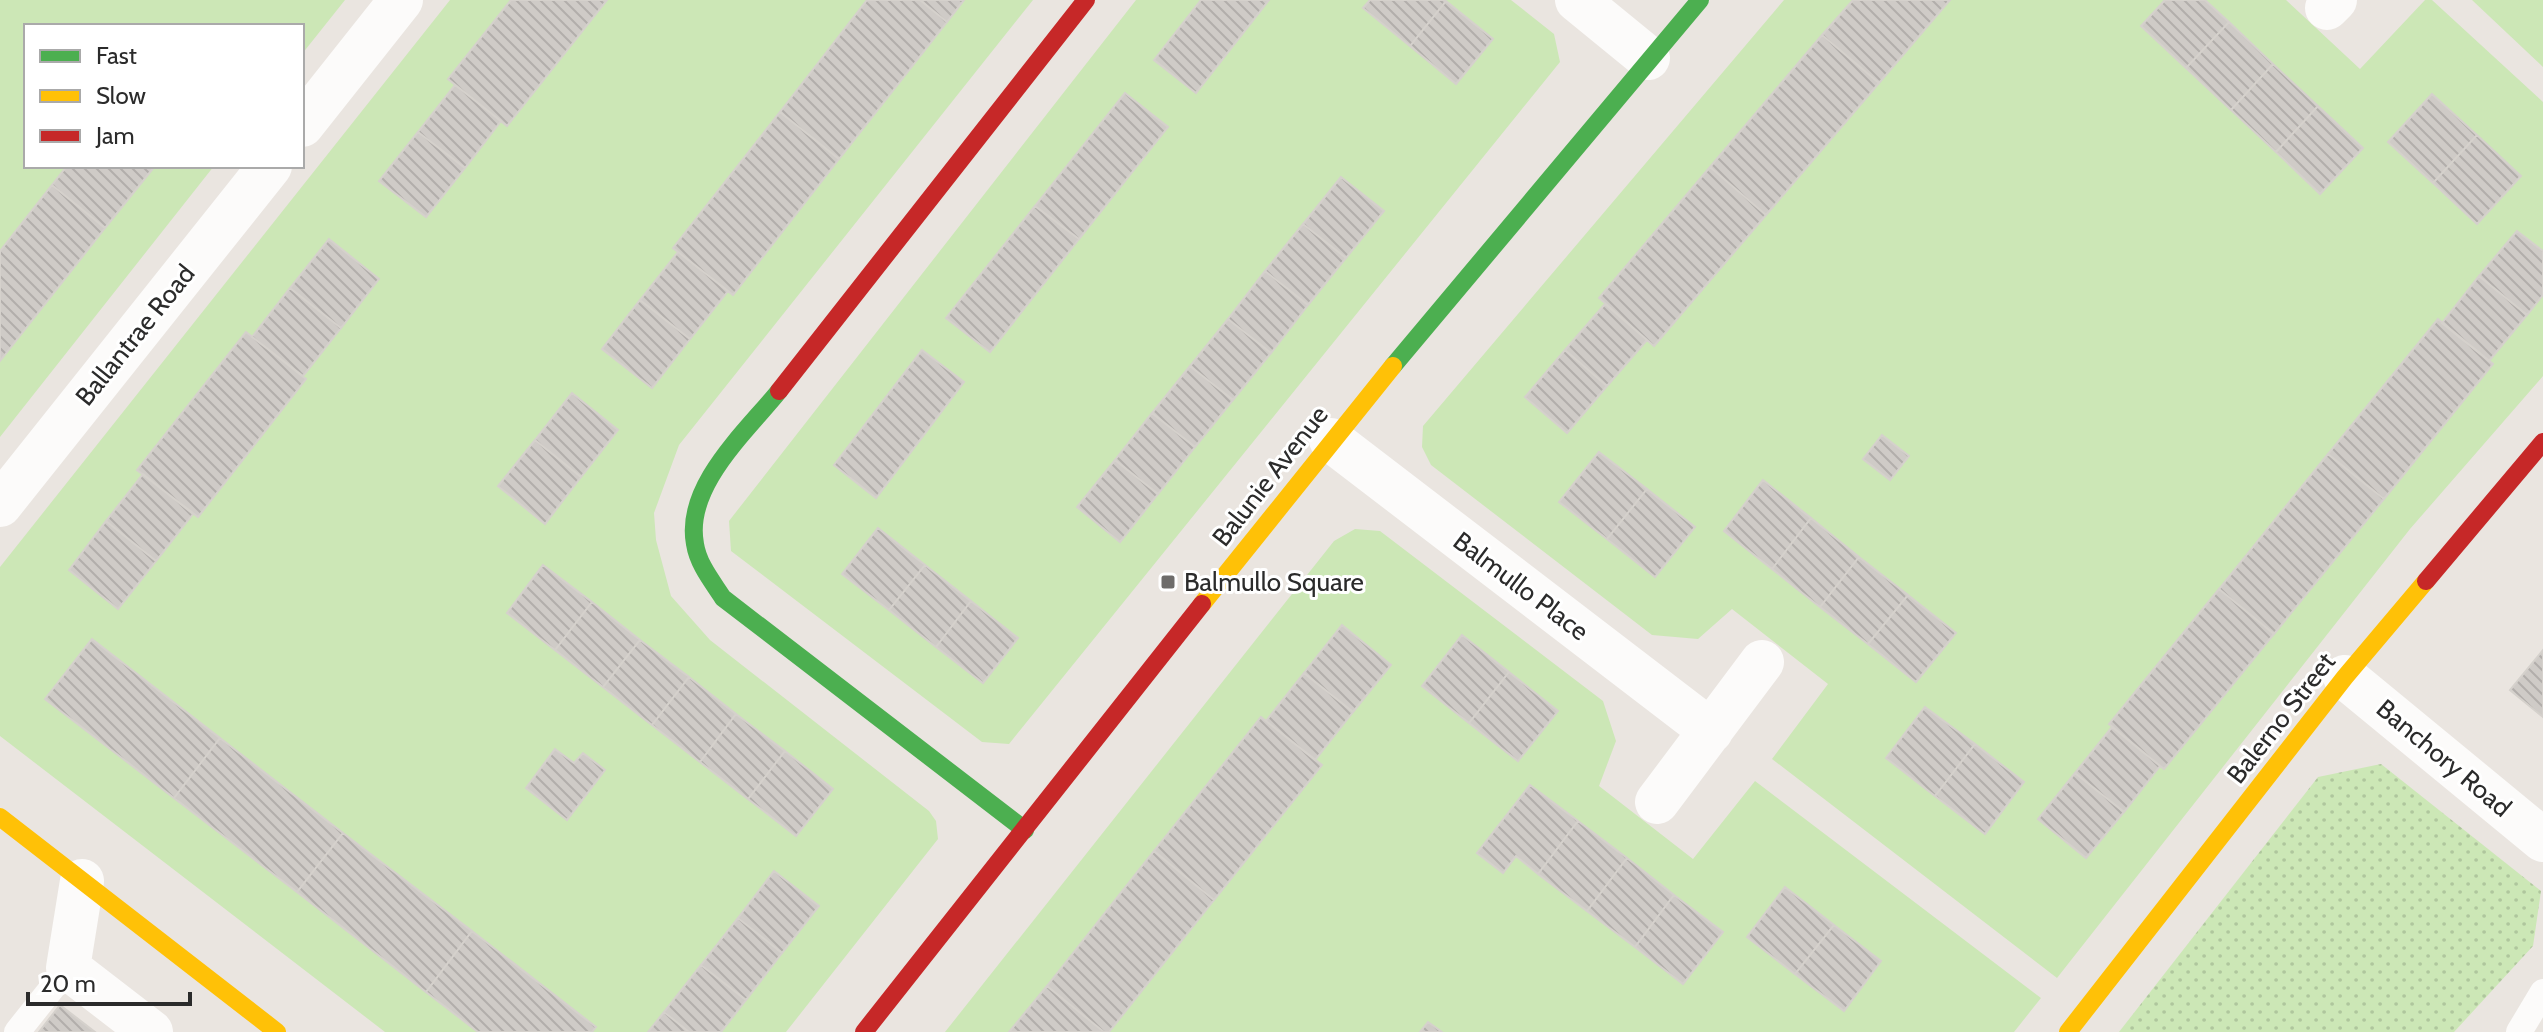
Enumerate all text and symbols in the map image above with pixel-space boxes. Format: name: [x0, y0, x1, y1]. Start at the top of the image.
legend: [24, 24, 304, 168]
text: Fast: [96, 41, 137, 70]
text: Slow: [96, 81, 146, 110]
text: Jam: [95, 121, 134, 150]
street label: Ballantrae Road: [68, 258, 202, 412]
street label: Balunie Avenue: [1205, 399, 1335, 553]
street label: Balmullo Place: [1447, 525, 1595, 647]
place label: Balmullo Square: [1184, 566, 1364, 598]
marker: Balmullo Square: [1159, 573, 1177, 591]
street label: Balerno Street: [2220, 646, 2342, 790]
street label: Banchory Road: [2370, 692, 2518, 824]
scale bar: [28, 956, 190, 1006]
text: 20 m: [40, 969, 96, 998]

